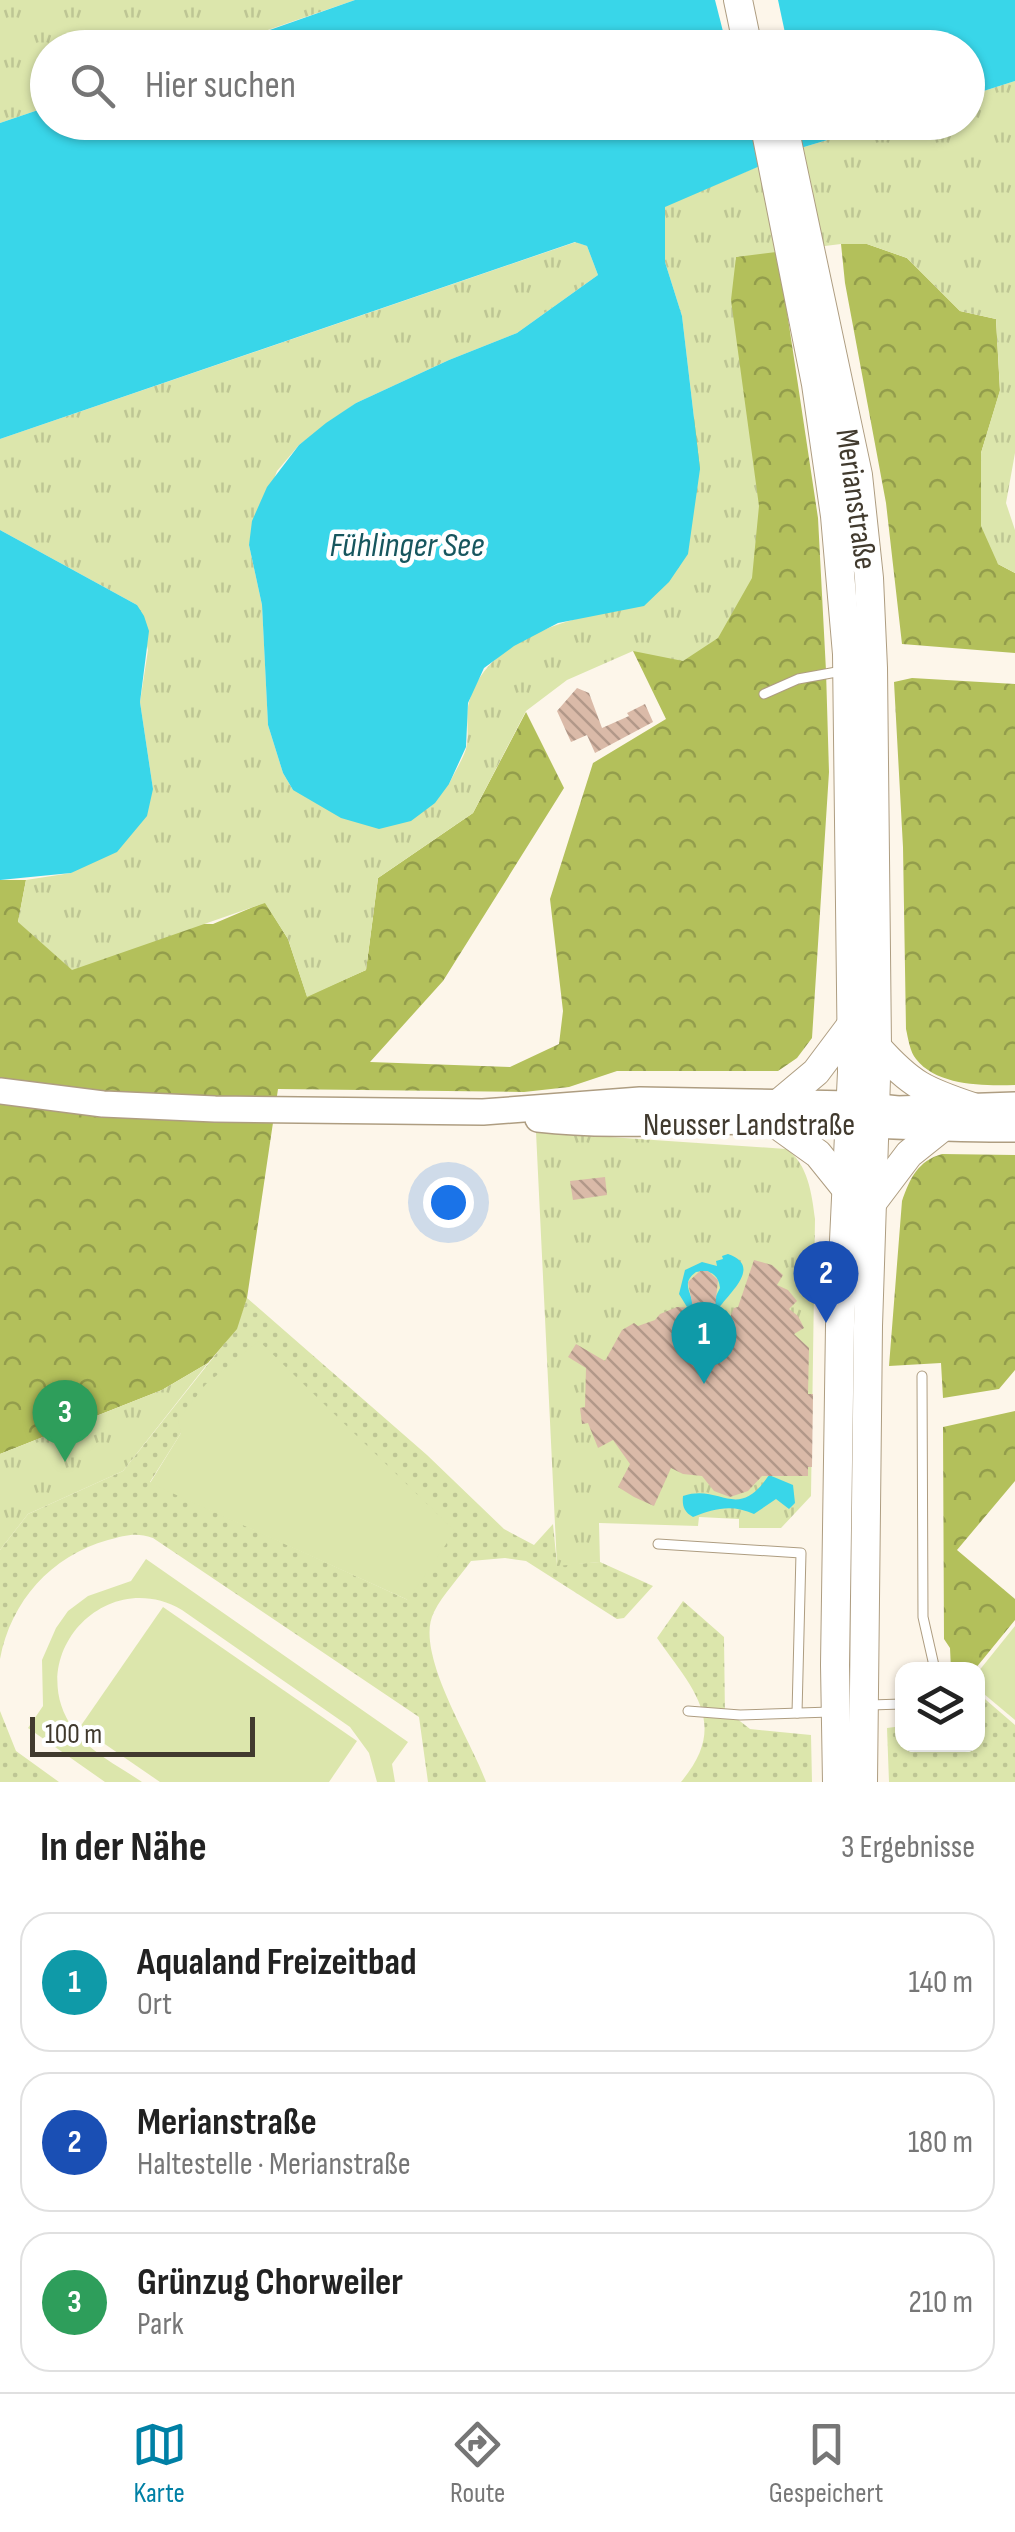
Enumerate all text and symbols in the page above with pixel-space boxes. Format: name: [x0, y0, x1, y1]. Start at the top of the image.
search box: [30, 30, 985, 140]
icon: search: [65, 58, 120, 113]
text: Hier suchen: [145, 63, 296, 108]
street label: Merianstraße: [826, 426, 885, 572]
water label: Fühlinger See: [330, 524, 485, 567]
street label: Neusser Landstraße: [643, 1106, 855, 1145]
your location: [423, 1177, 474, 1228]
pin: 2: [794, 1240, 858, 1323]
pin: 1: [672, 1302, 736, 1384]
pin: 3: [32, 1380, 98, 1462]
map controls: [895, 1662, 985, 1752]
button: layers: [895, 1662, 985, 1752]
scale bar: [30, 1712, 255, 1756]
text: 100 m: [45, 1718, 102, 1751]
text: In der Nähe: [40, 1822, 207, 1873]
text: 3 Ergebnisse: [841, 1828, 975, 1867]
text: Aqualand Freizeitbad: [137, 1940, 417, 1985]
text: 1: [68, 1963, 81, 2002]
text: 140 m: [909, 1963, 973, 2002]
text: Ort: [137, 1985, 172, 2024]
text: Merianstraße: [137, 2100, 317, 2145]
text: 2: [67, 2123, 82, 2162]
text: 180 m: [908, 2123, 973, 2162]
text: Haltestelle · Merianstraße: [137, 2145, 411, 2184]
text: Grünzug Chorweiler: [137, 2260, 403, 2305]
text: 3: [67, 2283, 82, 2322]
text: 210 m: [909, 2283, 973, 2322]
text: Park: [137, 2305, 184, 2344]
tab: Karte: [132, 2417, 187, 2510]
tab: Route: [450, 2417, 505, 2510]
tab: Gespeichert: [769, 2417, 883, 2510]

